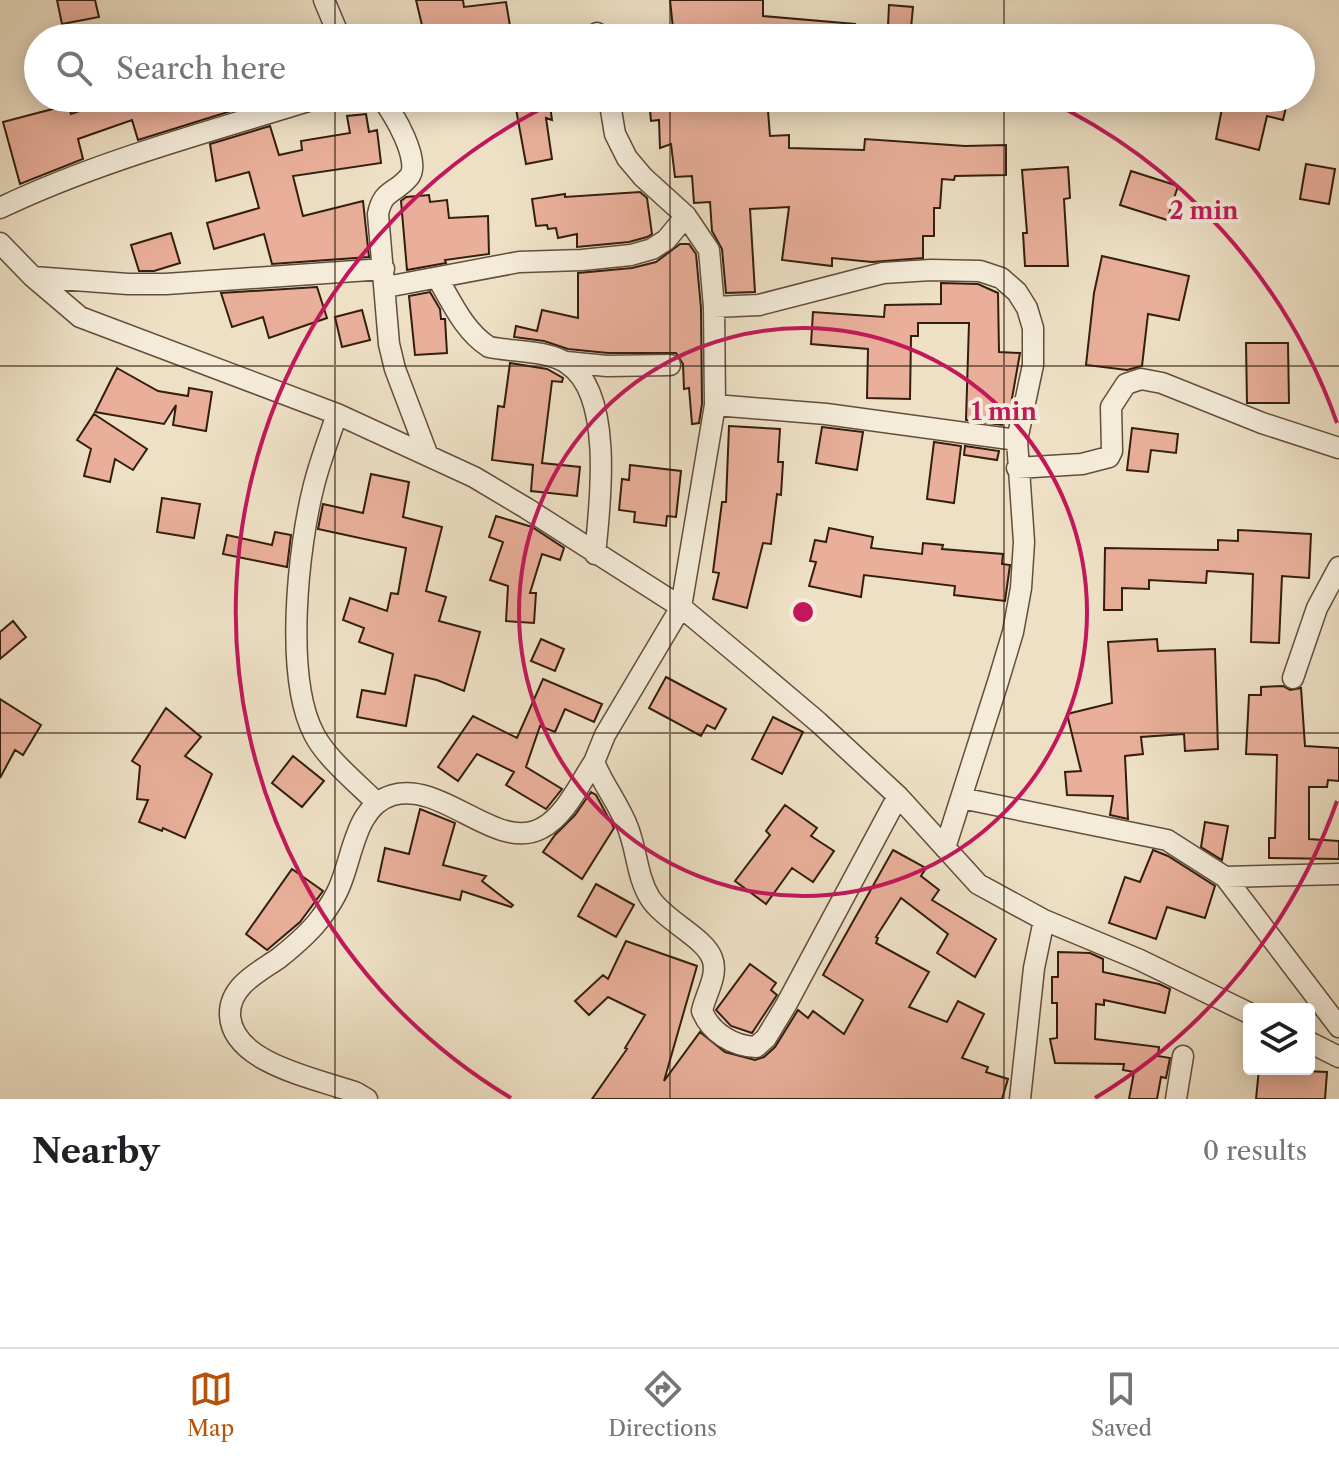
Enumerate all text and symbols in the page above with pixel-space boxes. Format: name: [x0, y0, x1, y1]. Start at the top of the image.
search box: [24, 24, 1315, 112]
icon: search: [52, 46, 96, 90]
text: Search here: [116, 50, 286, 87]
text: 2 min: [1169, 196, 1239, 225]
text: 1 min: [971, 397, 1037, 426]
centre of rings: [789, 598, 817, 626]
map controls: [1243, 1003, 1315, 1075]
button: layers: [1243, 1003, 1315, 1075]
text: Nearby: [32, 1130, 160, 1172]
text: 0 results: [1203, 1135, 1307, 1167]
tab: Map: [187, 1367, 234, 1442]
tab: Directions: [608, 1367, 717, 1442]
tab: Saved: [1091, 1367, 1152, 1442]

